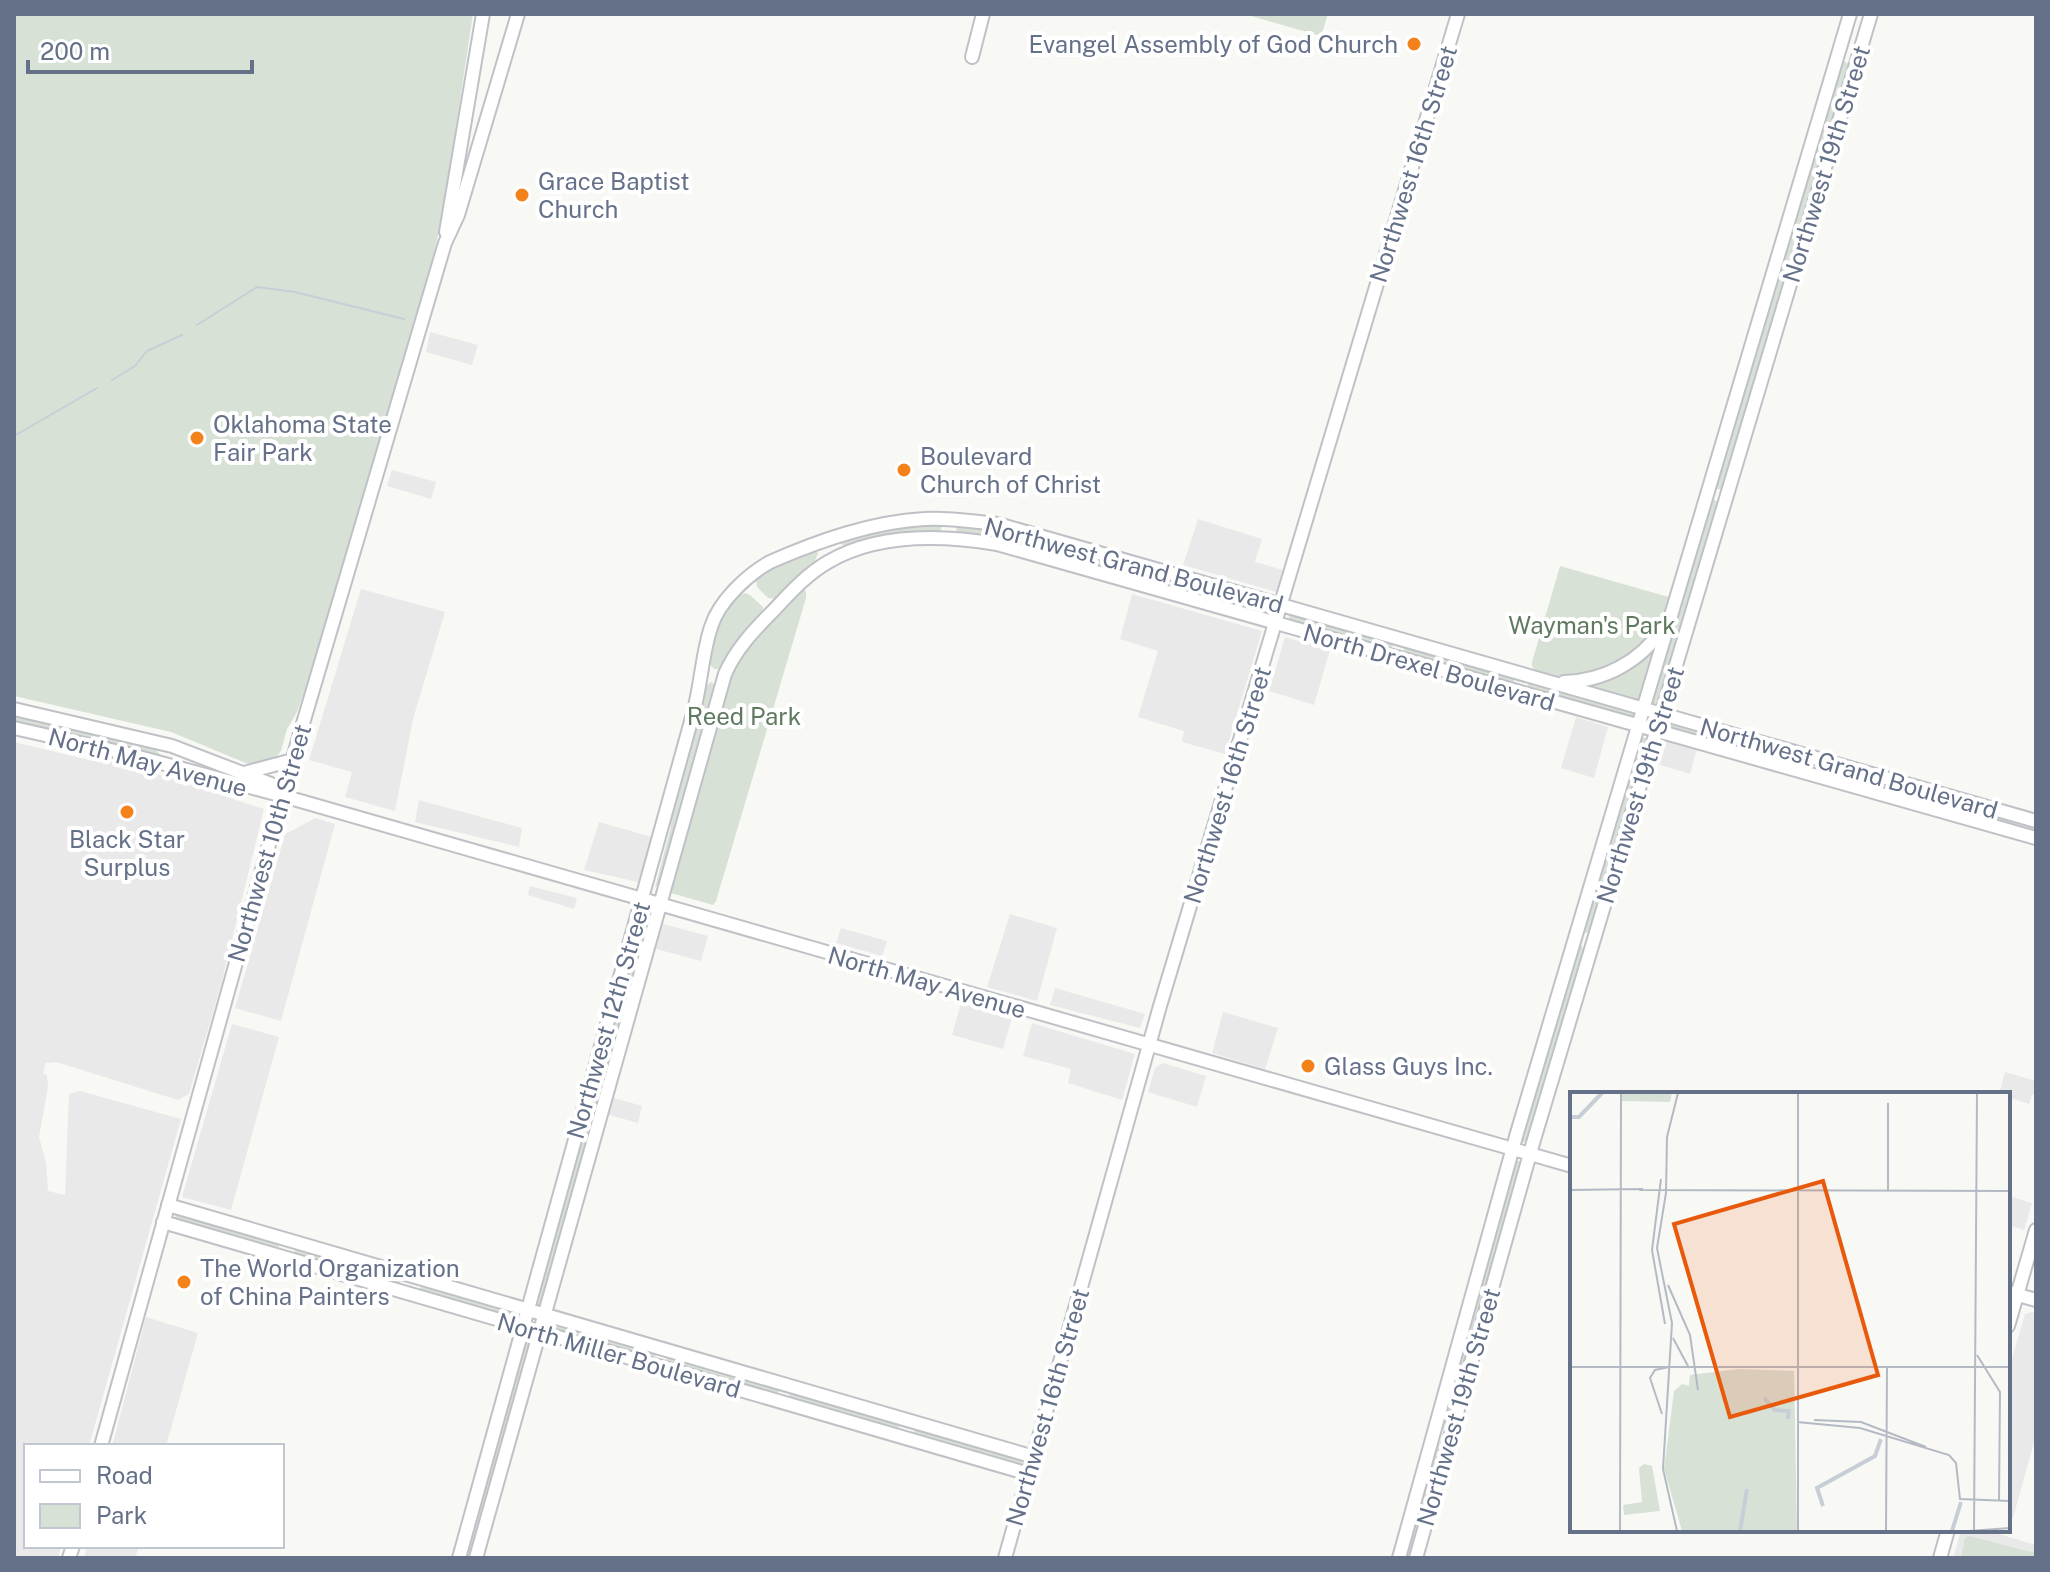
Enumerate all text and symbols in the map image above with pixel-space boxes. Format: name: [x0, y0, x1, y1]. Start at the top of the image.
scale bar: [28, 24, 252, 74]
place label: Evangel Assembly of God Church: [1029, 30, 1398, 58]
marker: Evangel Assembly of God Church: [1405, 35, 1423, 53]
text: 200 m: [40, 37, 110, 65]
street label: Northwest 16th Street: [1364, 42, 1462, 286]
street label: Northwest 19th Street: [1777, 42, 1875, 286]
place label: Grace Baptist Church: [538, 167, 690, 223]
marker: Grace Baptist Church: [513, 186, 531, 204]
place label: Oklahoma State Fair Park: [213, 410, 392, 466]
marker: Oklahoma State Fair Park: [188, 429, 206, 447]
place label: Boulevard Church of Christ: [920, 442, 1101, 498]
marker: Boulevard Church of Christ: [895, 461, 913, 479]
street label: Northwest Grand Boulevard: [981, 512, 1287, 618]
park label: Wayman's Park: [1508, 611, 1676, 639]
street label: North Drexel Boulevard: [1300, 618, 1558, 716]
street label: Northwest 16th Street: [1178, 663, 1276, 907]
street label: Northwest 19th Street: [1591, 663, 1689, 907]
park label: Reed Park: [687, 702, 801, 730]
street label: Northwest Grand Boulevard: [1697, 712, 2001, 824]
street label: Northwest 10th Street: [222, 721, 316, 965]
street label: North May Avenue: [46, 722, 250, 802]
marker: Black Star Surplus: [118, 803, 136, 821]
place label: Black Star Surplus: [69, 825, 185, 881]
street label: Northwest 12th Street: [561, 898, 655, 1142]
street label: North May Avenue: [825, 940, 1029, 1024]
place label: Glass Guys Inc.: [1324, 1052, 1493, 1080]
marker: Glass Guys Inc.: [1299, 1057, 1317, 1075]
inset map: [1570, 1092, 2010, 1532]
place label: The World Organization of China Painters: [200, 1254, 460, 1310]
marker: The World Organization of China Painters: [175, 1273, 193, 1291]
street label: Northwest 16th Street: [1000, 1285, 1094, 1529]
street label: Northwest 19th Street: [1411, 1285, 1505, 1529]
street label: North Miller Boulevard: [494, 1307, 744, 1403]
legend: [24, 1444, 284, 1548]
text: Road: [96, 1461, 153, 1489]
text: Park: [96, 1501, 147, 1529]

